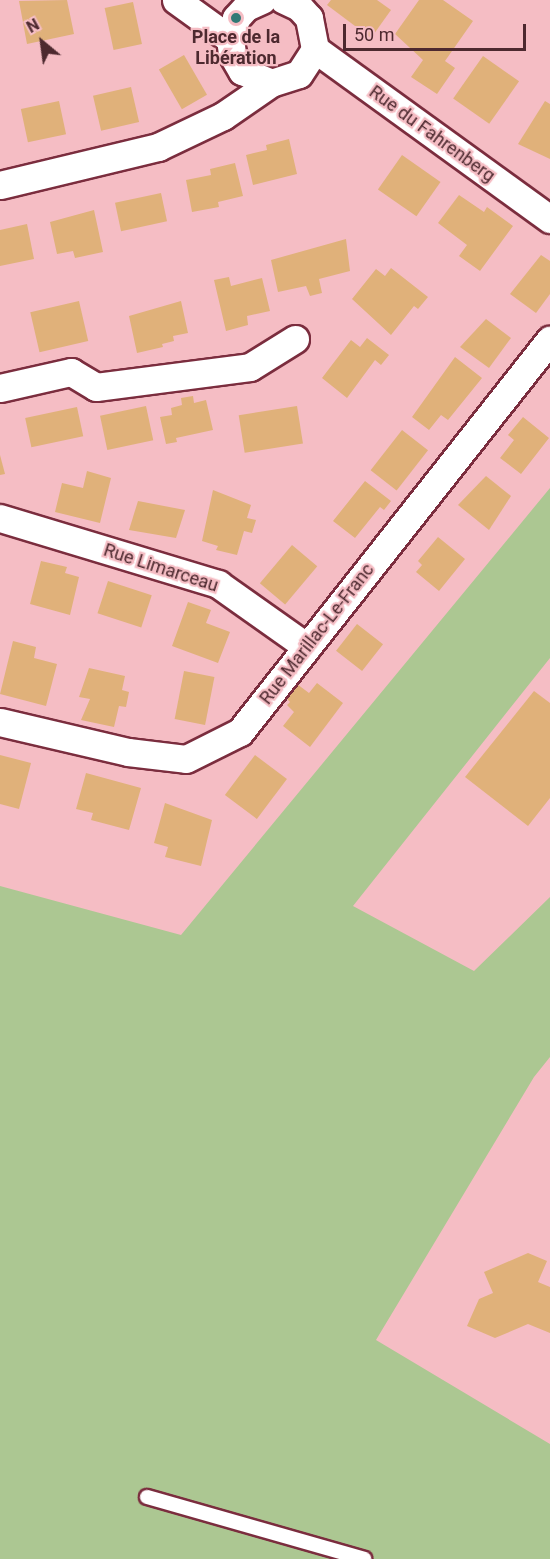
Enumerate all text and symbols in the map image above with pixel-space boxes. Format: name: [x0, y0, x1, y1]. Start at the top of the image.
marker: Place de la Libération: [229, 11, 243, 25]
north arrow: [12, 12, 72, 72]
scale bar: [346, 12, 529, 50]
text: N: [23, 15, 43, 37]
text: 50 m: [354, 24, 394, 45]
place label: Place de la Libération: [192, 27, 280, 70]
street label: Rue du Fahrenberg: [365, 81, 499, 187]
street label: Rue Limarceau: [101, 539, 221, 597]
street label: Rue Marillac-Le-Franc: [255, 559, 379, 709]

